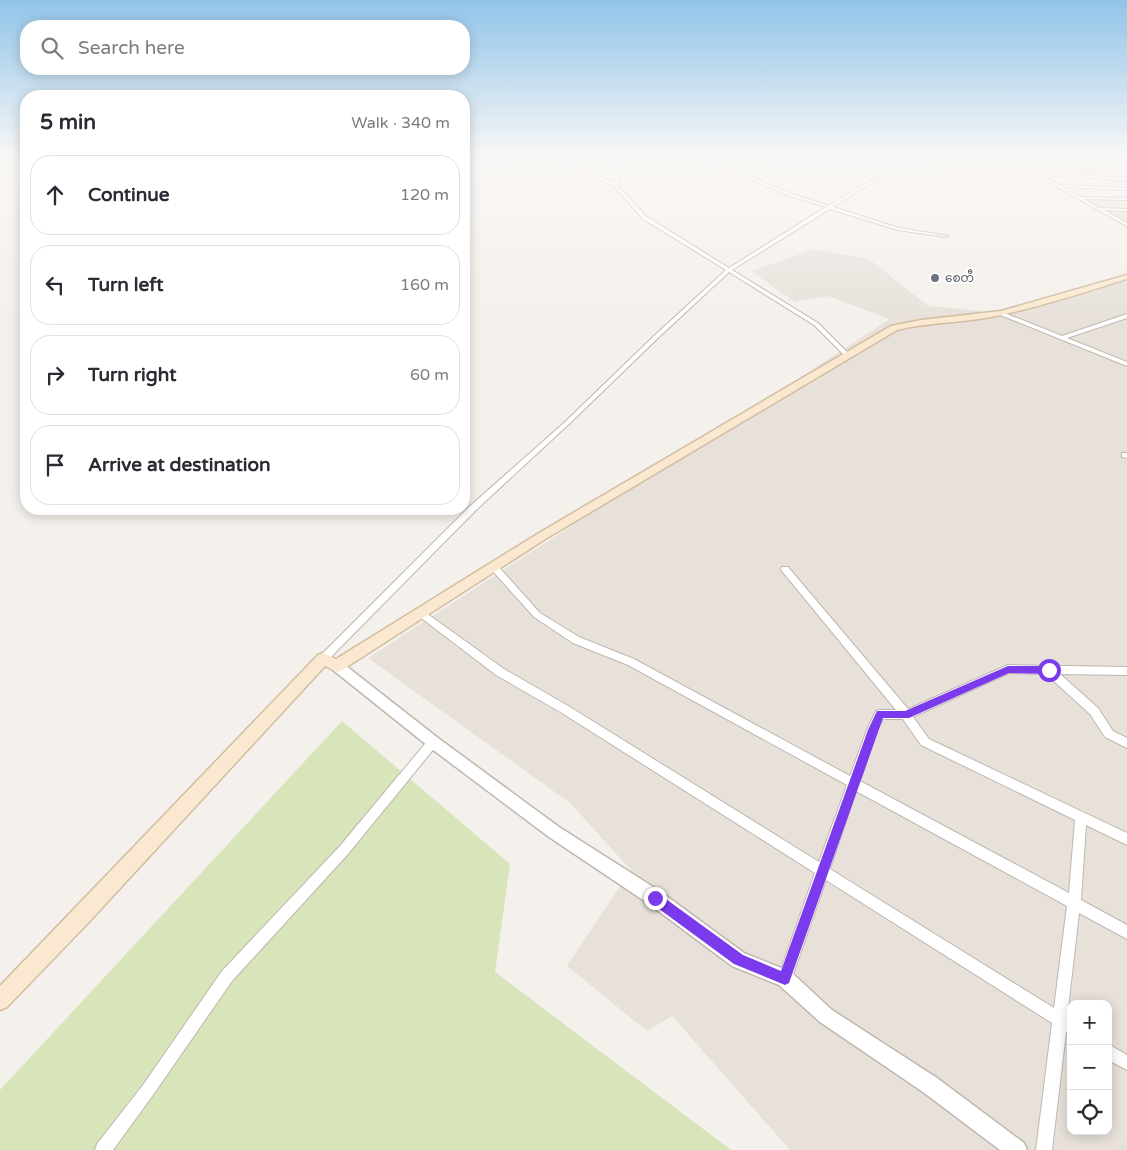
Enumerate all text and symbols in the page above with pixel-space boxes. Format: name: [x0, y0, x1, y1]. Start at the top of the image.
search box: [20, 20, 470, 75]
icon: search: [38, 34, 66, 62]
text: Search here: [78, 37, 185, 59]
text: 5 min: [40, 110, 96, 135]
text: Walk · 340 m: [351, 113, 450, 133]
icon: ahead: [41, 181, 69, 209]
text: Continue: [88, 184, 170, 206]
text: 120 m: [400, 185, 449, 205]
place label: စေတီ: [945, 269, 974, 285]
icon: left: [41, 271, 69, 299]
marker: စေတီ: [929, 272, 941, 284]
text: Turn left: [88, 274, 164, 296]
text: 160 m: [400, 275, 449, 295]
icon: right: [41, 361, 69, 389]
text: Turn right: [88, 364, 176, 386]
text: 60 m: [410, 365, 449, 385]
icon: arrive: [41, 451, 69, 479]
text: Arrive at destination: [88, 454, 271, 476]
route start: [1038, 659, 1061, 682]
route end: [644, 887, 667, 910]
map controls: [1067, 1000, 1112, 1135]
button: +: [1067, 1000, 1112, 1045]
button: −: [1067, 1045, 1112, 1090]
button: locate: [1067, 1090, 1112, 1135]

